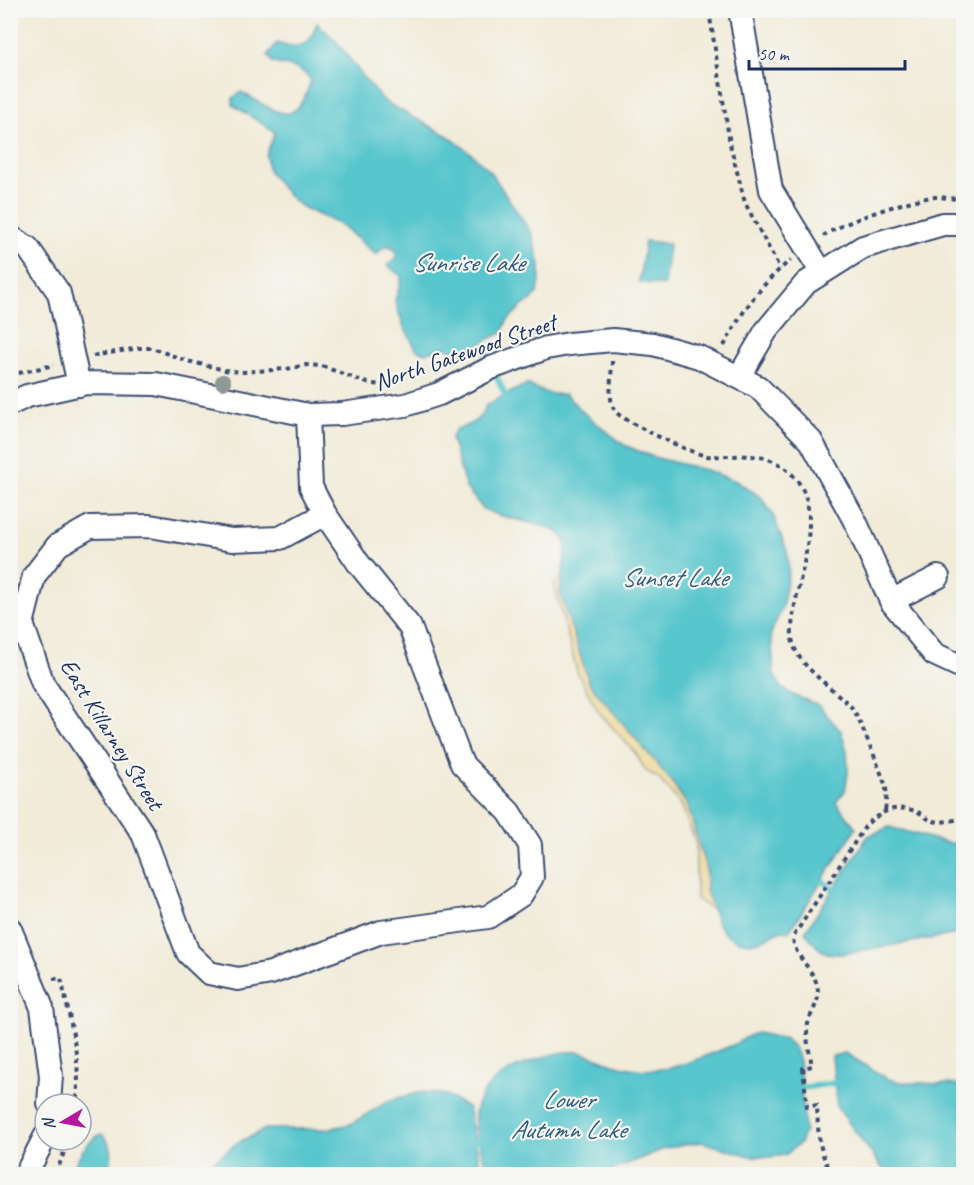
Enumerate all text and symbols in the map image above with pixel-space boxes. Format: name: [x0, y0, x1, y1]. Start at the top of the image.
scale bar: [749, 33, 905, 71]
text: 50 m: [758, 43, 791, 65]
water label: Sunrise Lake: [412, 246, 527, 279]
street label: North Gatewood Street: [370, 306, 563, 397]
water label: Sunset Lake: [621, 561, 731, 594]
street label: East Killarney Street: [54, 653, 172, 817]
water label: Lower Autumn Lake: [511, 1083, 630, 1146]
north arrow: [33, 1092, 93, 1152]
text: N: [38, 1115, 60, 1131]

